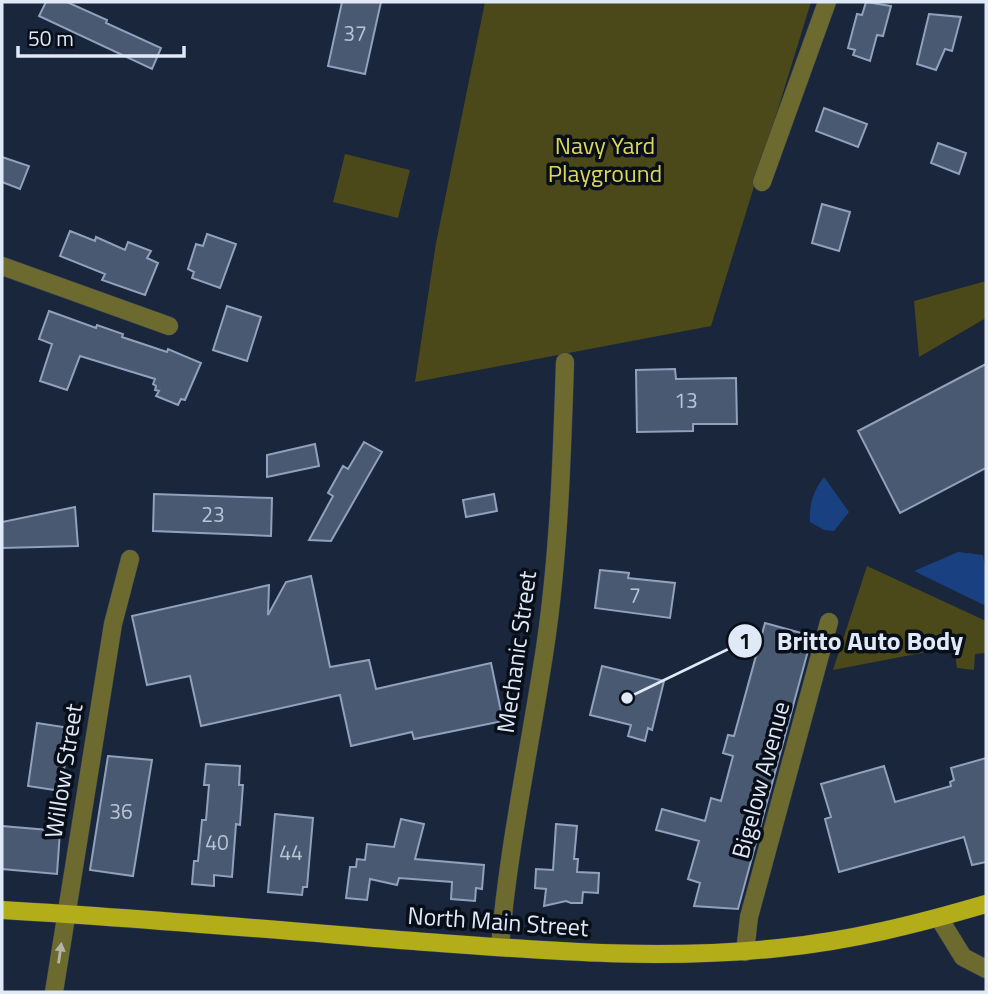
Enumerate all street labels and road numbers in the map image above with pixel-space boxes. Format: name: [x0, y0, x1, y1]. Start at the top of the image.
street label: Mechanic Street: [487, 568, 545, 735]
street label: Bigelow Avenue: [722, 697, 798, 862]
street label: Willow Street: [35, 700, 91, 841]
street label: North Main Street: [406, 897, 590, 945]

